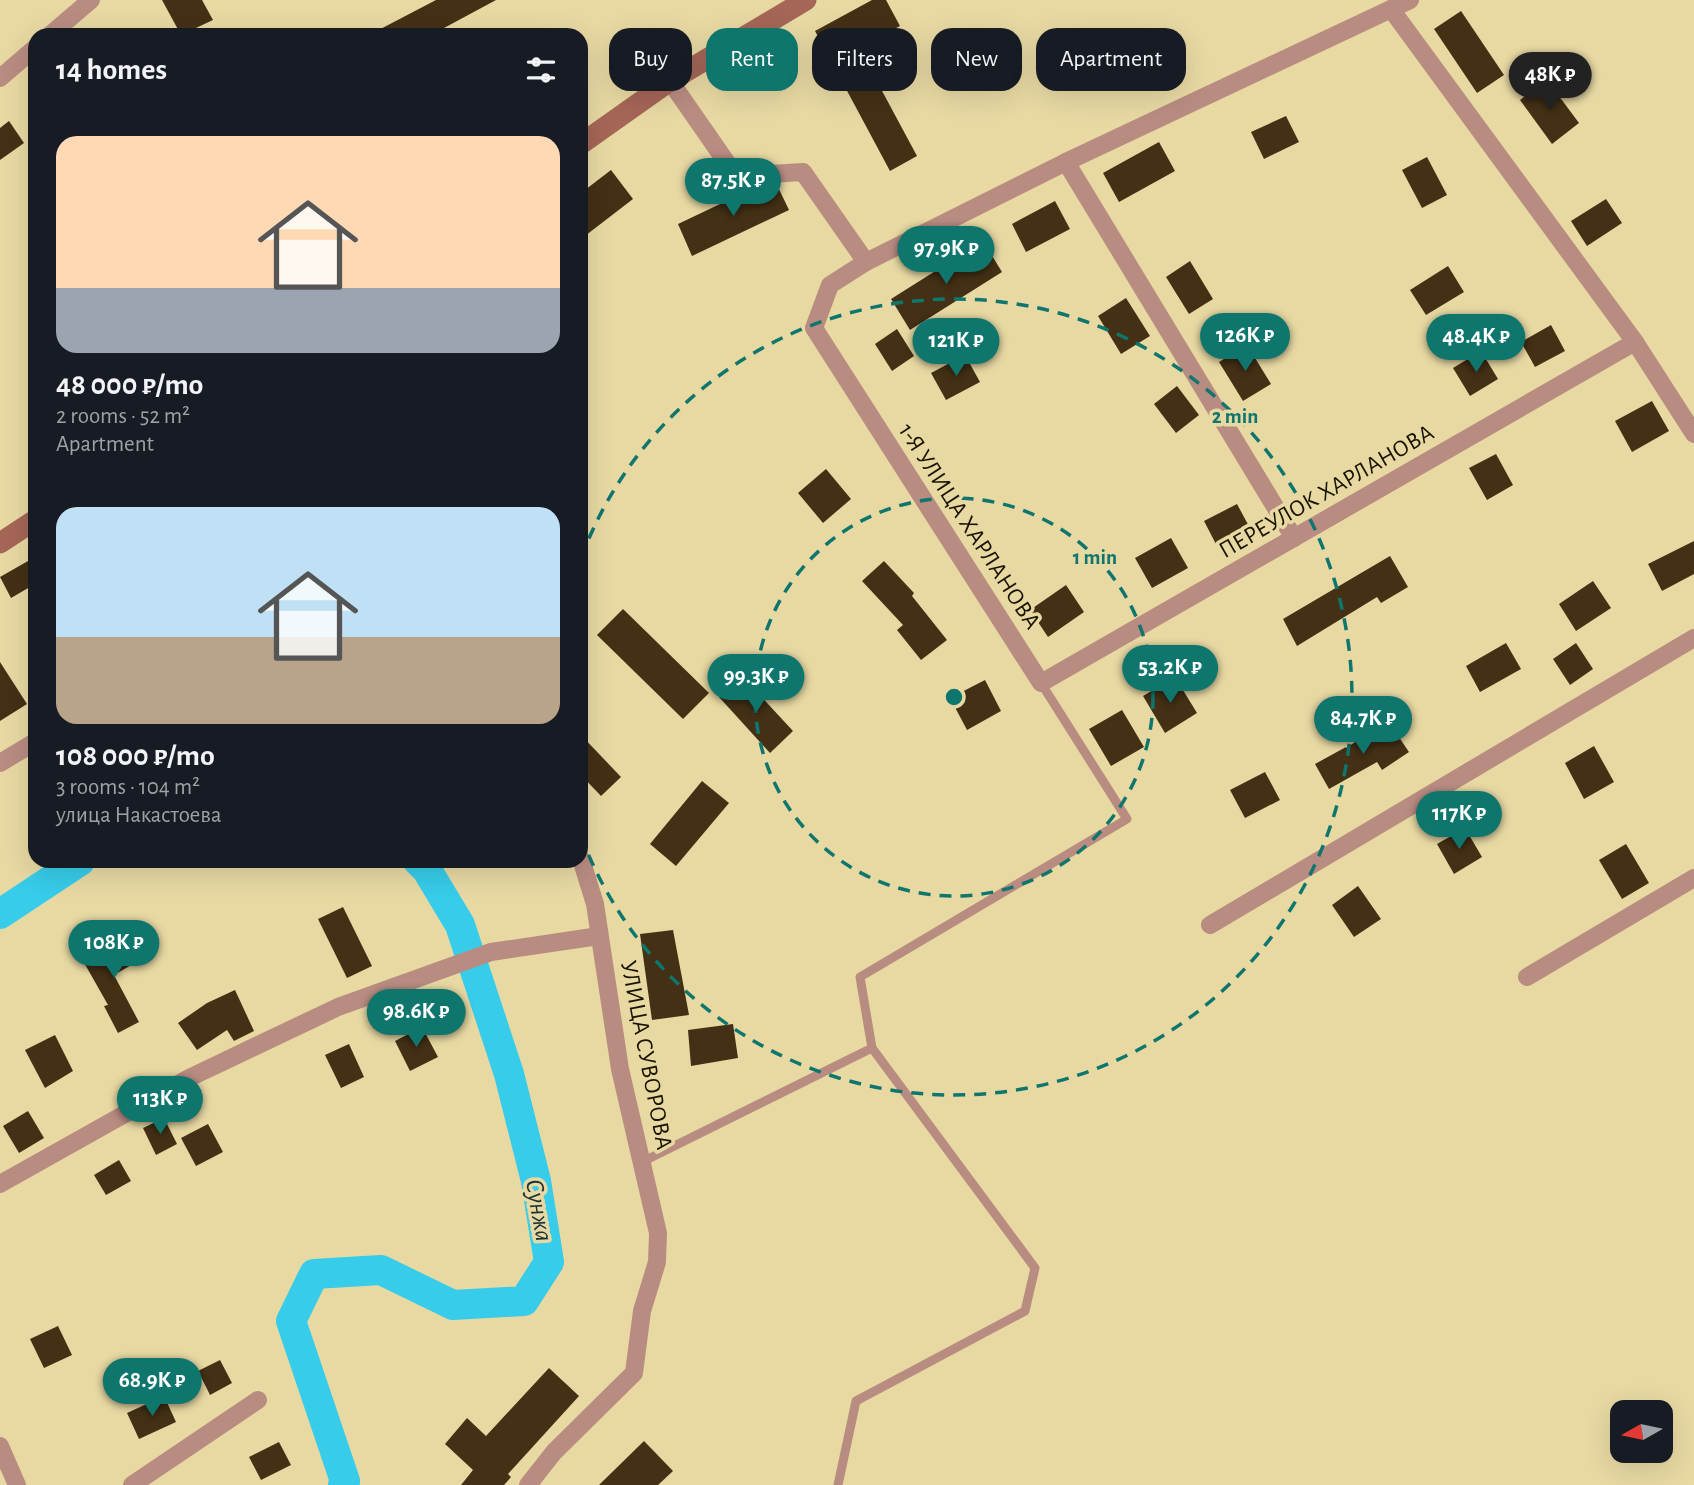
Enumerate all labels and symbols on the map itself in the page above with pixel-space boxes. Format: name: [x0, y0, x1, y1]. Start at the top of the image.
pin: 48K ₽: [1501, 52, 1599, 112]
pin: 87.5K ₽: [668, 158, 798, 218]
pin: 97.9K ₽: [881, 226, 1011, 286]
pin: 126K ₽: [1188, 314, 1302, 373]
pin: 48.4K ₽: [1411, 314, 1541, 374]
pin: 121K ₽: [899, 318, 1013, 378]
text: 2 min: [1212, 406, 1258, 427]
street label: 1-Я УЛИЦА ХАРЛАНОВА: [894, 419, 1045, 634]
street label: ПЕРЕУЛОК ХАРЛАНОВА: [1215, 421, 1438, 563]
text: 1 min: [1073, 547, 1117, 568]
pin: 53.2K ₽: [1105, 646, 1235, 705]
pin: 99.3K ₽: [691, 654, 821, 714]
centre of rings: [942, 685, 966, 709]
pin: 84.7K ₽: [1298, 696, 1428, 756]
pin: 117K ₽: [1402, 792, 1516, 851]
pin: 108K ₽: [57, 920, 171, 980]
street label: УЛИЦА СУВОРОВА: [616, 959, 676, 1152]
pin: 98.6K ₽: [351, 990, 481, 1049]
pin: 113K ₽: [103, 1076, 217, 1136]
water label: Сунжа: [521, 1177, 557, 1243]
pin: 68.9K ₽: [87, 1358, 217, 1418]
north arrow: [1610, 1400, 1673, 1463]

